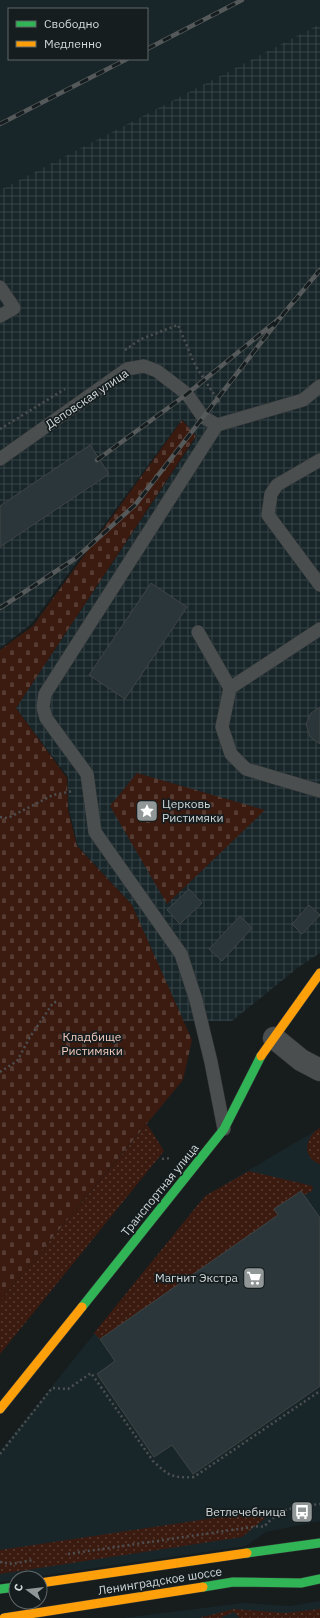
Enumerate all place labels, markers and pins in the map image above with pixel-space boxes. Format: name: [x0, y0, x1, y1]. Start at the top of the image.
place label: Церковь Ристимяки: [162, 796, 224, 825]
place icon: Церковь Ристимяки: [134, 798, 160, 824]
supermarket icon: Магнит Экстра: [241, 1265, 267, 1291]
place label: Магнит Экстра: [155, 1270, 239, 1285]
bus stop icon: Ветлечебница: [289, 1499, 315, 1525]
place label: Ветлечебница: [205, 1504, 287, 1519]

